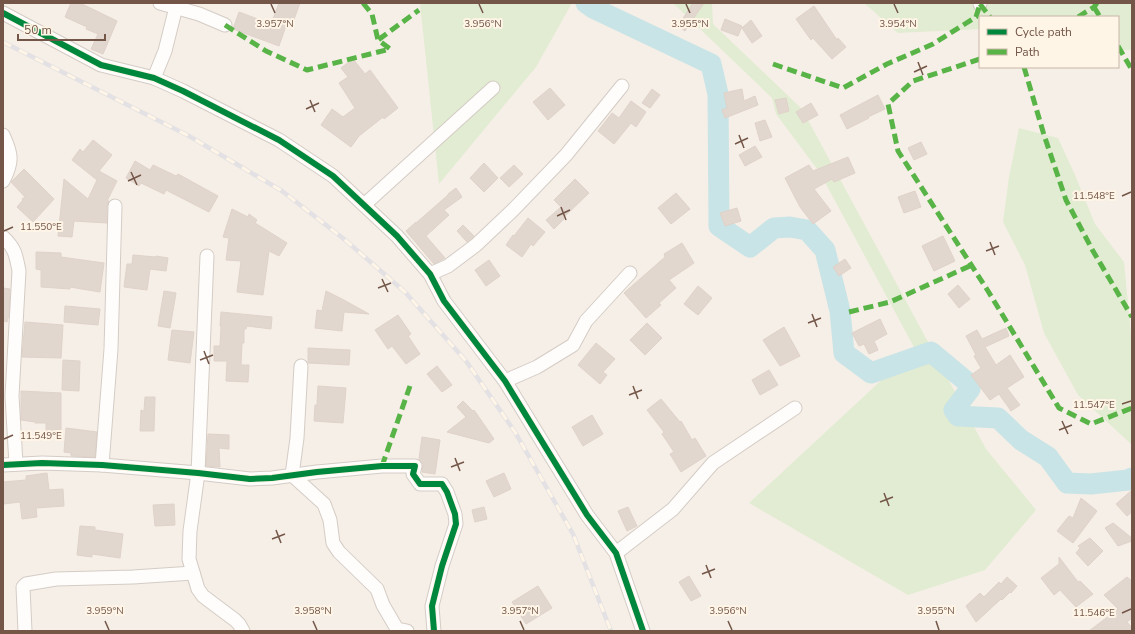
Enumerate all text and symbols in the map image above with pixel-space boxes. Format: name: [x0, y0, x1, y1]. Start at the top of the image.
scale bar: [18, 16, 105, 42]
legend: [979, 16, 1119, 68]
text: 3.957°N: [256, 17, 294, 31]
text: 3.956°N: [464, 17, 502, 31]
text: 3.955°N: [671, 17, 709, 31]
text: 3.954°N: [879, 17, 917, 31]
text: 50 m: [24, 22, 52, 38]
text: Cycle path: [1015, 24, 1072, 40]
text: Path: [1015, 44, 1040, 60]
text: 11.548°E: [1073, 189, 1115, 203]
text: 11.550°E: [20, 220, 62, 234]
text: 11.547°E: [1073, 398, 1115, 412]
text: 11.549°E: [20, 429, 62, 443]
text: 3.959°N: [86, 604, 124, 618]
text: 3.958°N: [294, 604, 332, 618]
text: 3.957°N: [501, 604, 539, 618]
text: 3.956°N: [709, 604, 747, 618]
text: 3.955°N: [917, 604, 955, 618]
text: 11.546°E: [1073, 606, 1115, 620]

